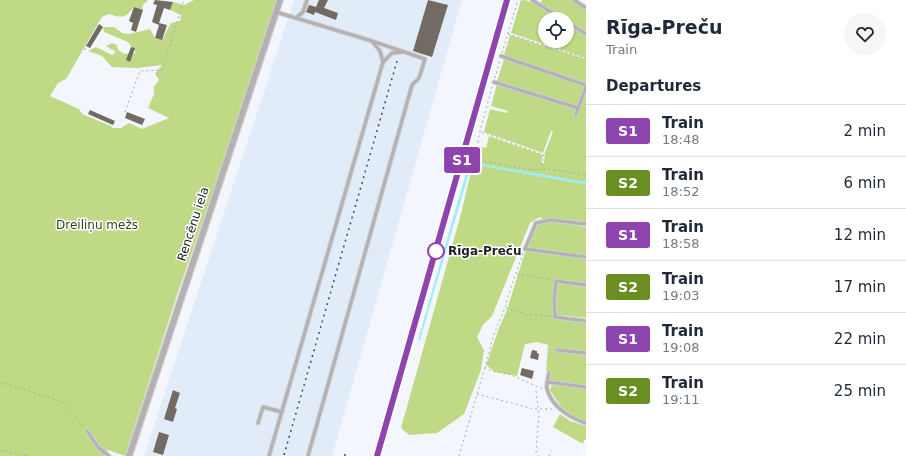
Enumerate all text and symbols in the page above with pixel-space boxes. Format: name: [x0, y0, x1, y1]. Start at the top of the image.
map controls: [538, 12, 574, 48]
button: locate: [538, 12, 574, 48]
button: heart: [844, 13, 886, 55]
text: Rīga-Preču: [606, 16, 722, 38]
text: Train: [606, 42, 637, 57]
text: Departures: [606, 77, 701, 95]
text: Train: [662, 114, 704, 132]
text: 2 min: [843, 122, 886, 140]
text: S1: [618, 123, 638, 139]
text: 18:48: [662, 132, 699, 147]
line badge: S1: [444, 147, 480, 173]
text: S1: [452, 152, 472, 168]
text: Train: [662, 166, 704, 184]
text: 6 min: [843, 174, 886, 192]
text: S2: [618, 175, 638, 191]
text: 18:52: [662, 184, 699, 199]
street label: Rencēnu iela: [174, 185, 212, 263]
park label: Dreiliņu mežs: [56, 218, 138, 232]
text: Train: [662, 218, 704, 236]
text: 12 min: [834, 226, 886, 244]
text: S1: [618, 227, 638, 243]
text: 18:58: [662, 236, 699, 251]
marker: Rīga-Preču: [427, 242, 445, 260]
place label: Rīga-Preču: [448, 244, 522, 258]
text: Train: [662, 270, 704, 288]
text: 17 min: [834, 278, 886, 296]
text: S2: [618, 279, 638, 295]
text: 19:03: [662, 288, 699, 303]
text: Train: [662, 322, 704, 340]
text: 22 min: [834, 330, 886, 348]
text: S1: [618, 331, 638, 347]
text: 19:08: [662, 340, 699, 355]
text: Train: [662, 374, 704, 392]
text: 25 min: [834, 382, 886, 400]
text: S2: [618, 383, 638, 399]
text: 19:11: [662, 392, 699, 407]

